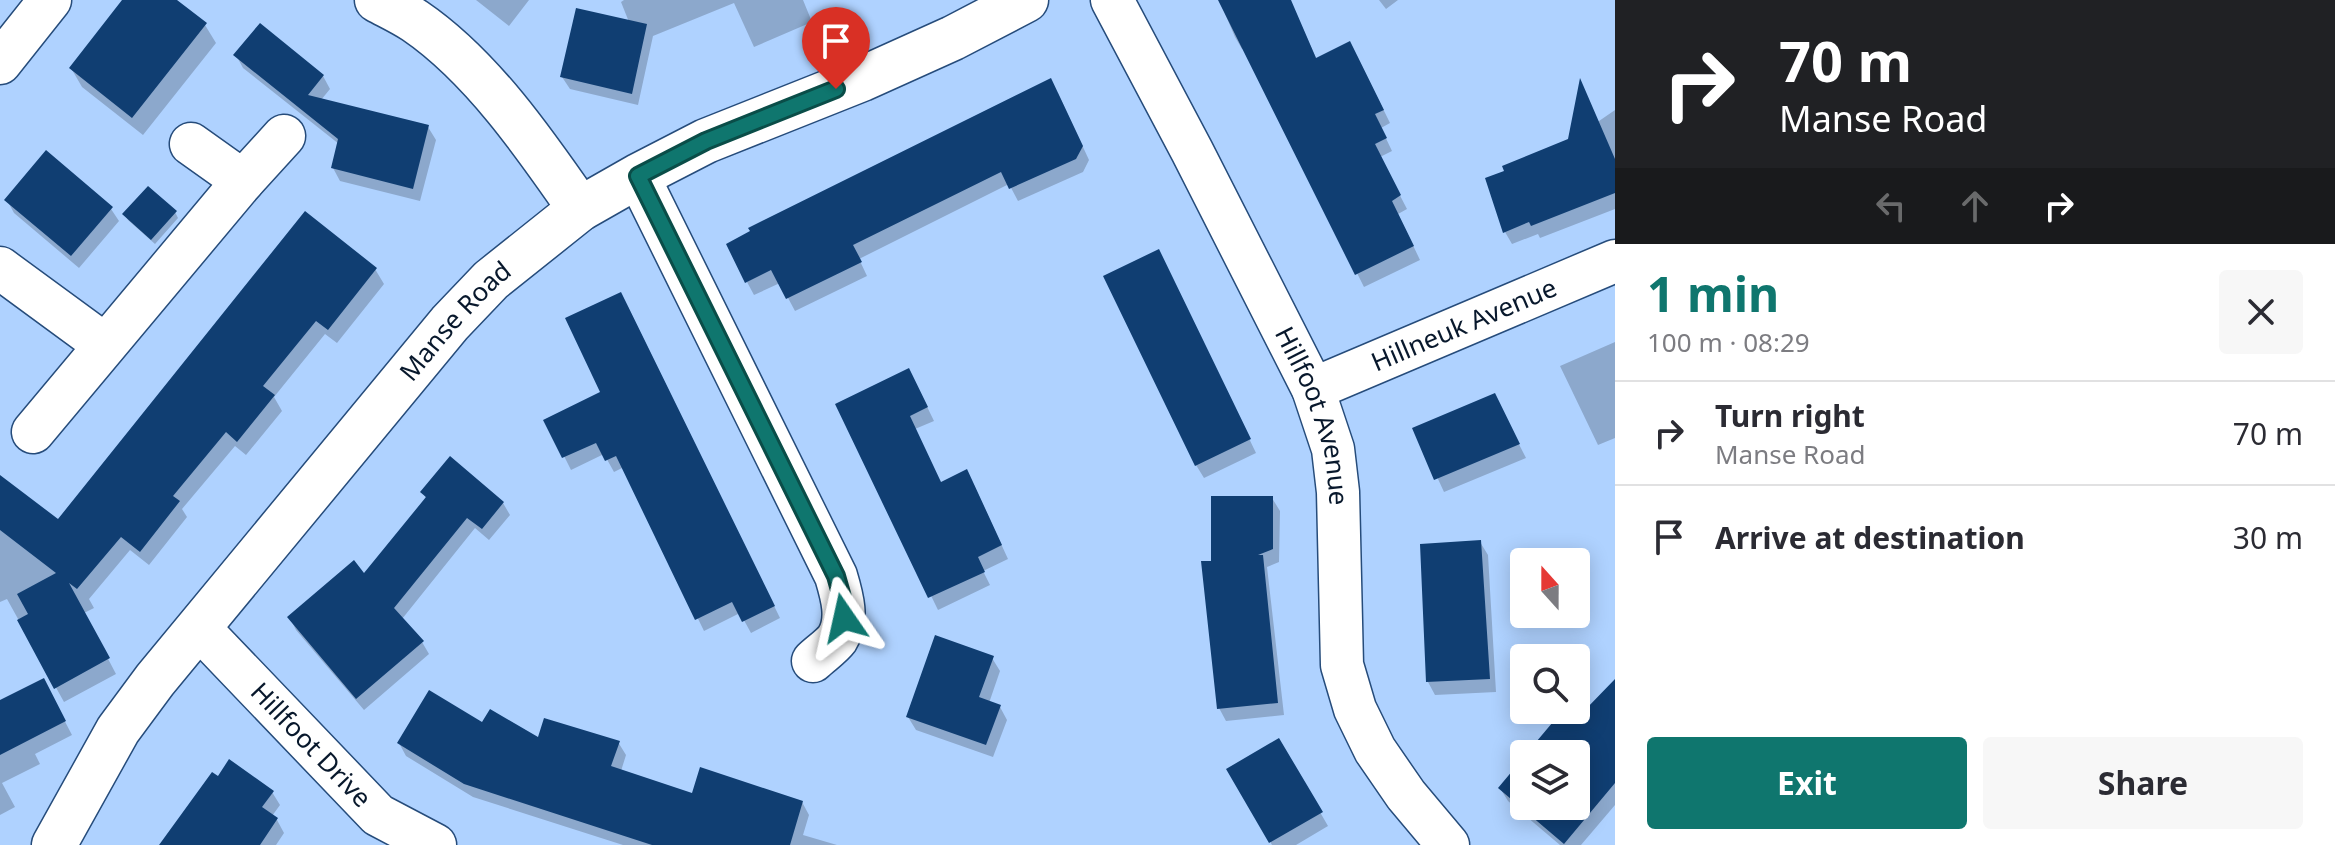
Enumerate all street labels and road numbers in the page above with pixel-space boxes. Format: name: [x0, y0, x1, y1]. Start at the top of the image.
street label: Manse Road: [391, 252, 518, 388]
street label: Hillneuk Avenue: [1365, 269, 1562, 379]
street label: Hillfoot Avenue: [1267, 320, 1357, 506]
street label: Hillfoot Drive: [243, 674, 380, 815]

